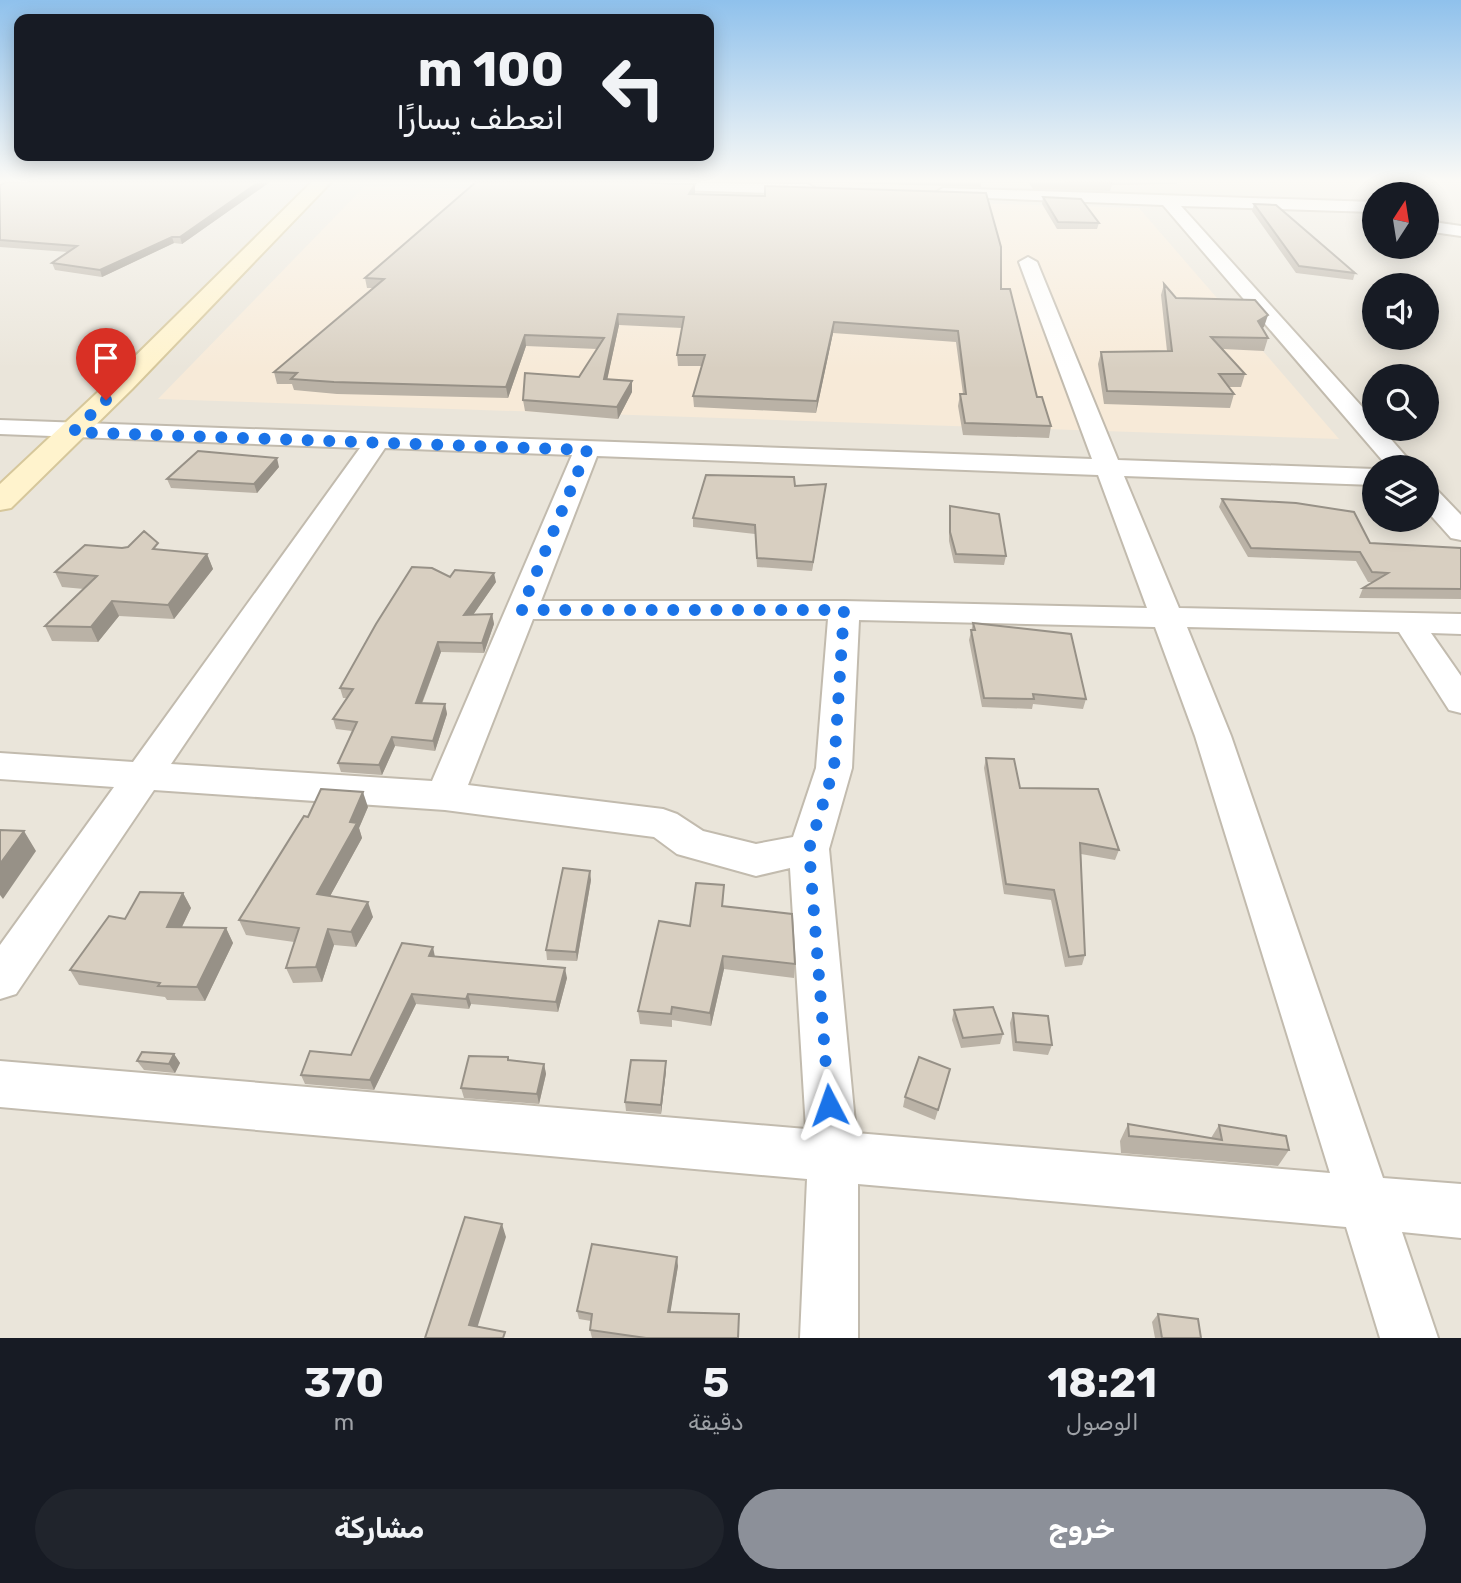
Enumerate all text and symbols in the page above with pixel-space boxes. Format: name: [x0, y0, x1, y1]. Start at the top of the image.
text: 100 m: [418, 40, 564, 98]
icon: left: [588, 42, 679, 133]
text: انعطف يسارًا: [396, 99, 564, 137]
north arrow: [1362, 182, 1438, 259]
map controls: [1362, 182, 1439, 532]
button: sound: [1362, 273, 1439, 350]
pin: [76, 328, 136, 400]
icon: arrive: [87, 339, 125, 377]
button: search: [1362, 364, 1439, 441]
button: layers: [1362, 455, 1439, 532]
position arrow: [792, 1068, 866, 1142]
text: 370: [304, 1358, 384, 1408]
text: 5: [702, 1358, 729, 1408]
text: 18:21: [1047, 1358, 1157, 1408]
text: m: [334, 1408, 354, 1436]
text: دقيقة: [688, 1408, 744, 1436]
text: الوصول: [1066, 1408, 1139, 1436]
button: مشاركة: [35, 1489, 724, 1569]
button: خروج: [738, 1489, 1426, 1569]

